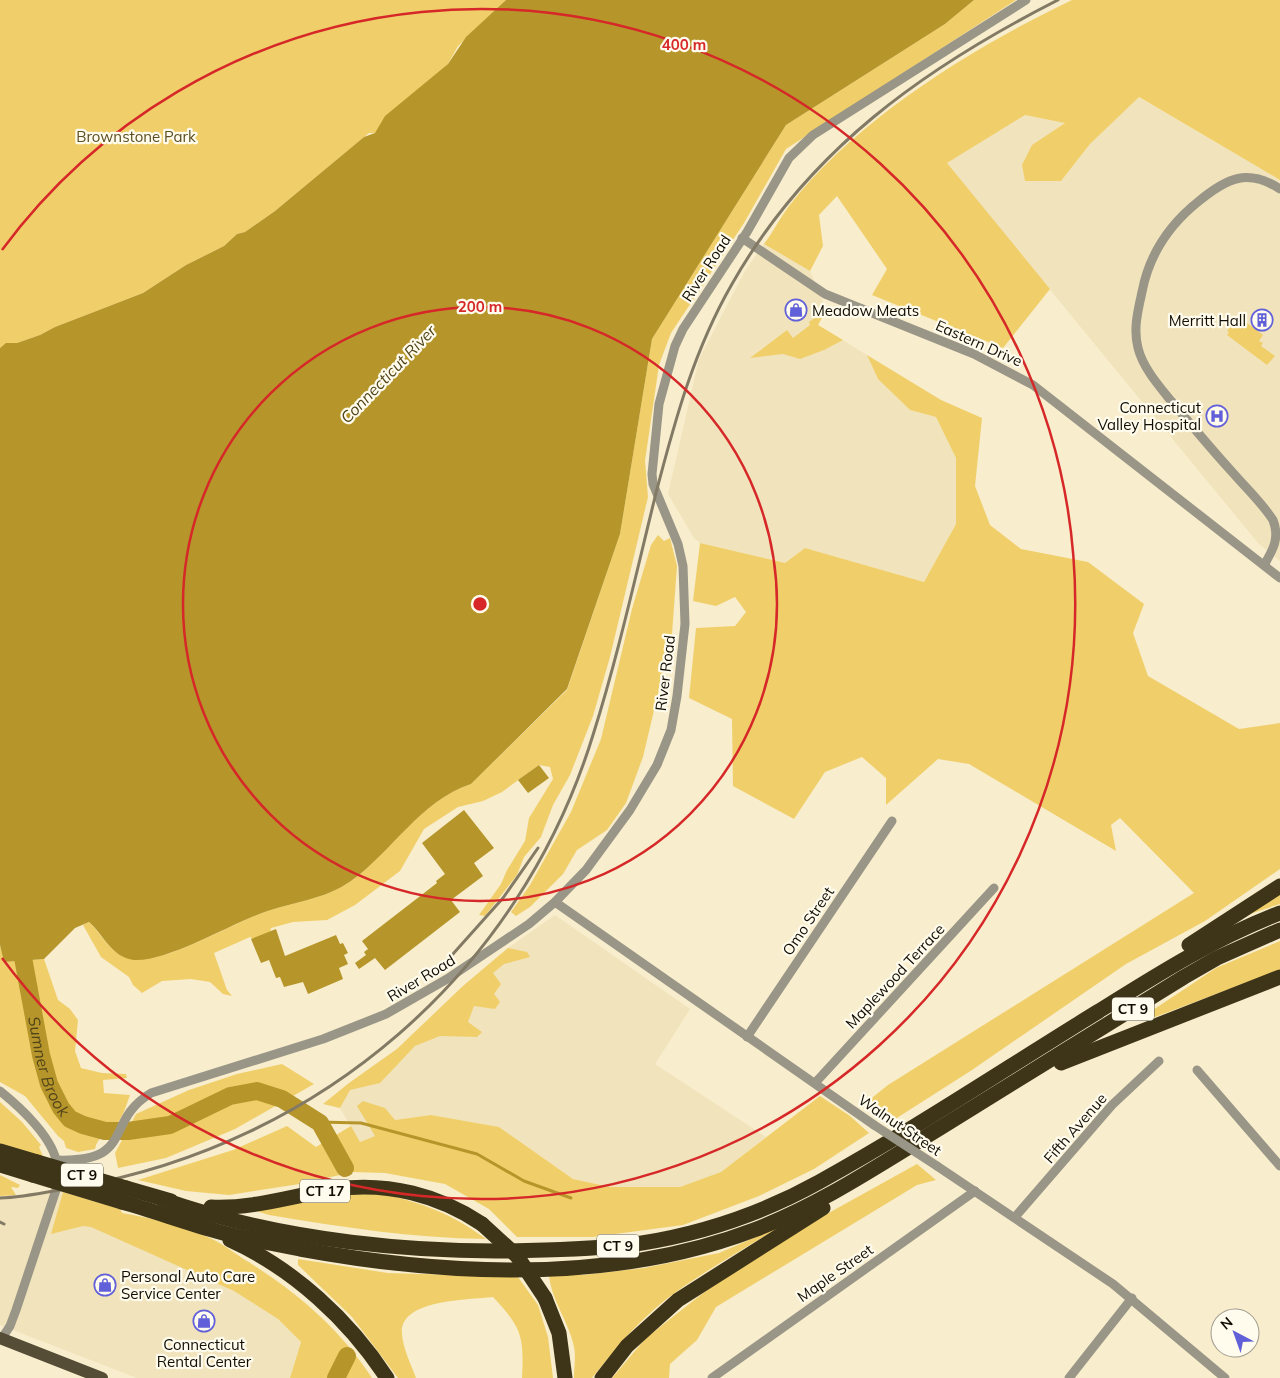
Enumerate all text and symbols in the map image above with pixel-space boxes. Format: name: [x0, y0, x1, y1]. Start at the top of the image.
text: 400 m: [662, 35, 706, 54]
park label: Brownstone Park: [76, 127, 196, 146]
street label: River Road: [677, 231, 735, 305]
text: 200 m: [458, 297, 502, 316]
shop icon: Meadow Meats: [784, 298, 808, 322]
place label: Meadow Meats: [812, 301, 919, 320]
building icon: Merritt Hall: [1250, 308, 1274, 332]
place label: Merritt Hall: [1169, 311, 1246, 330]
street label: Eastern Drive: [933, 315, 1025, 371]
water label: Connecticut River: [336, 320, 441, 427]
place label: Connecticut Valley Hospital: [1097, 398, 1201, 434]
hospital icon: Connecticut Valley Hospital: [1205, 404, 1229, 428]
centre of rings: [471, 595, 489, 613]
street label: River Road: [651, 634, 679, 712]
street label: Omo Street: [778, 883, 838, 959]
street label: Maplewood Terrace: [841, 919, 949, 1033]
street label: River Road: [383, 950, 459, 1006]
road number: CT 9: [1112, 998, 1154, 1021]
water label: Sumner Brook: [24, 1015, 74, 1121]
street label: Fifth Avenue: [1039, 1089, 1111, 1167]
street label: Walnut Street: [855, 1090, 945, 1160]
road number: CT 9: [61, 1164, 103, 1186]
road number: CT 17: [300, 1180, 350, 1202]
road number: CT 9: [597, 1234, 639, 1258]
street label: Maple Street: [794, 1240, 876, 1306]
place label: Personal Auto Care Service Center: [121, 1267, 255, 1303]
shop icon: Personal Auto Care Service Center: [93, 1273, 117, 1297]
north arrow: [1210, 1308, 1260, 1358]
shop icon: Connecticut Rental Center: [192, 1309, 216, 1333]
text: N: [1217, 1313, 1236, 1333]
place label: Connecticut Rental Center: [157, 1335, 252, 1371]

